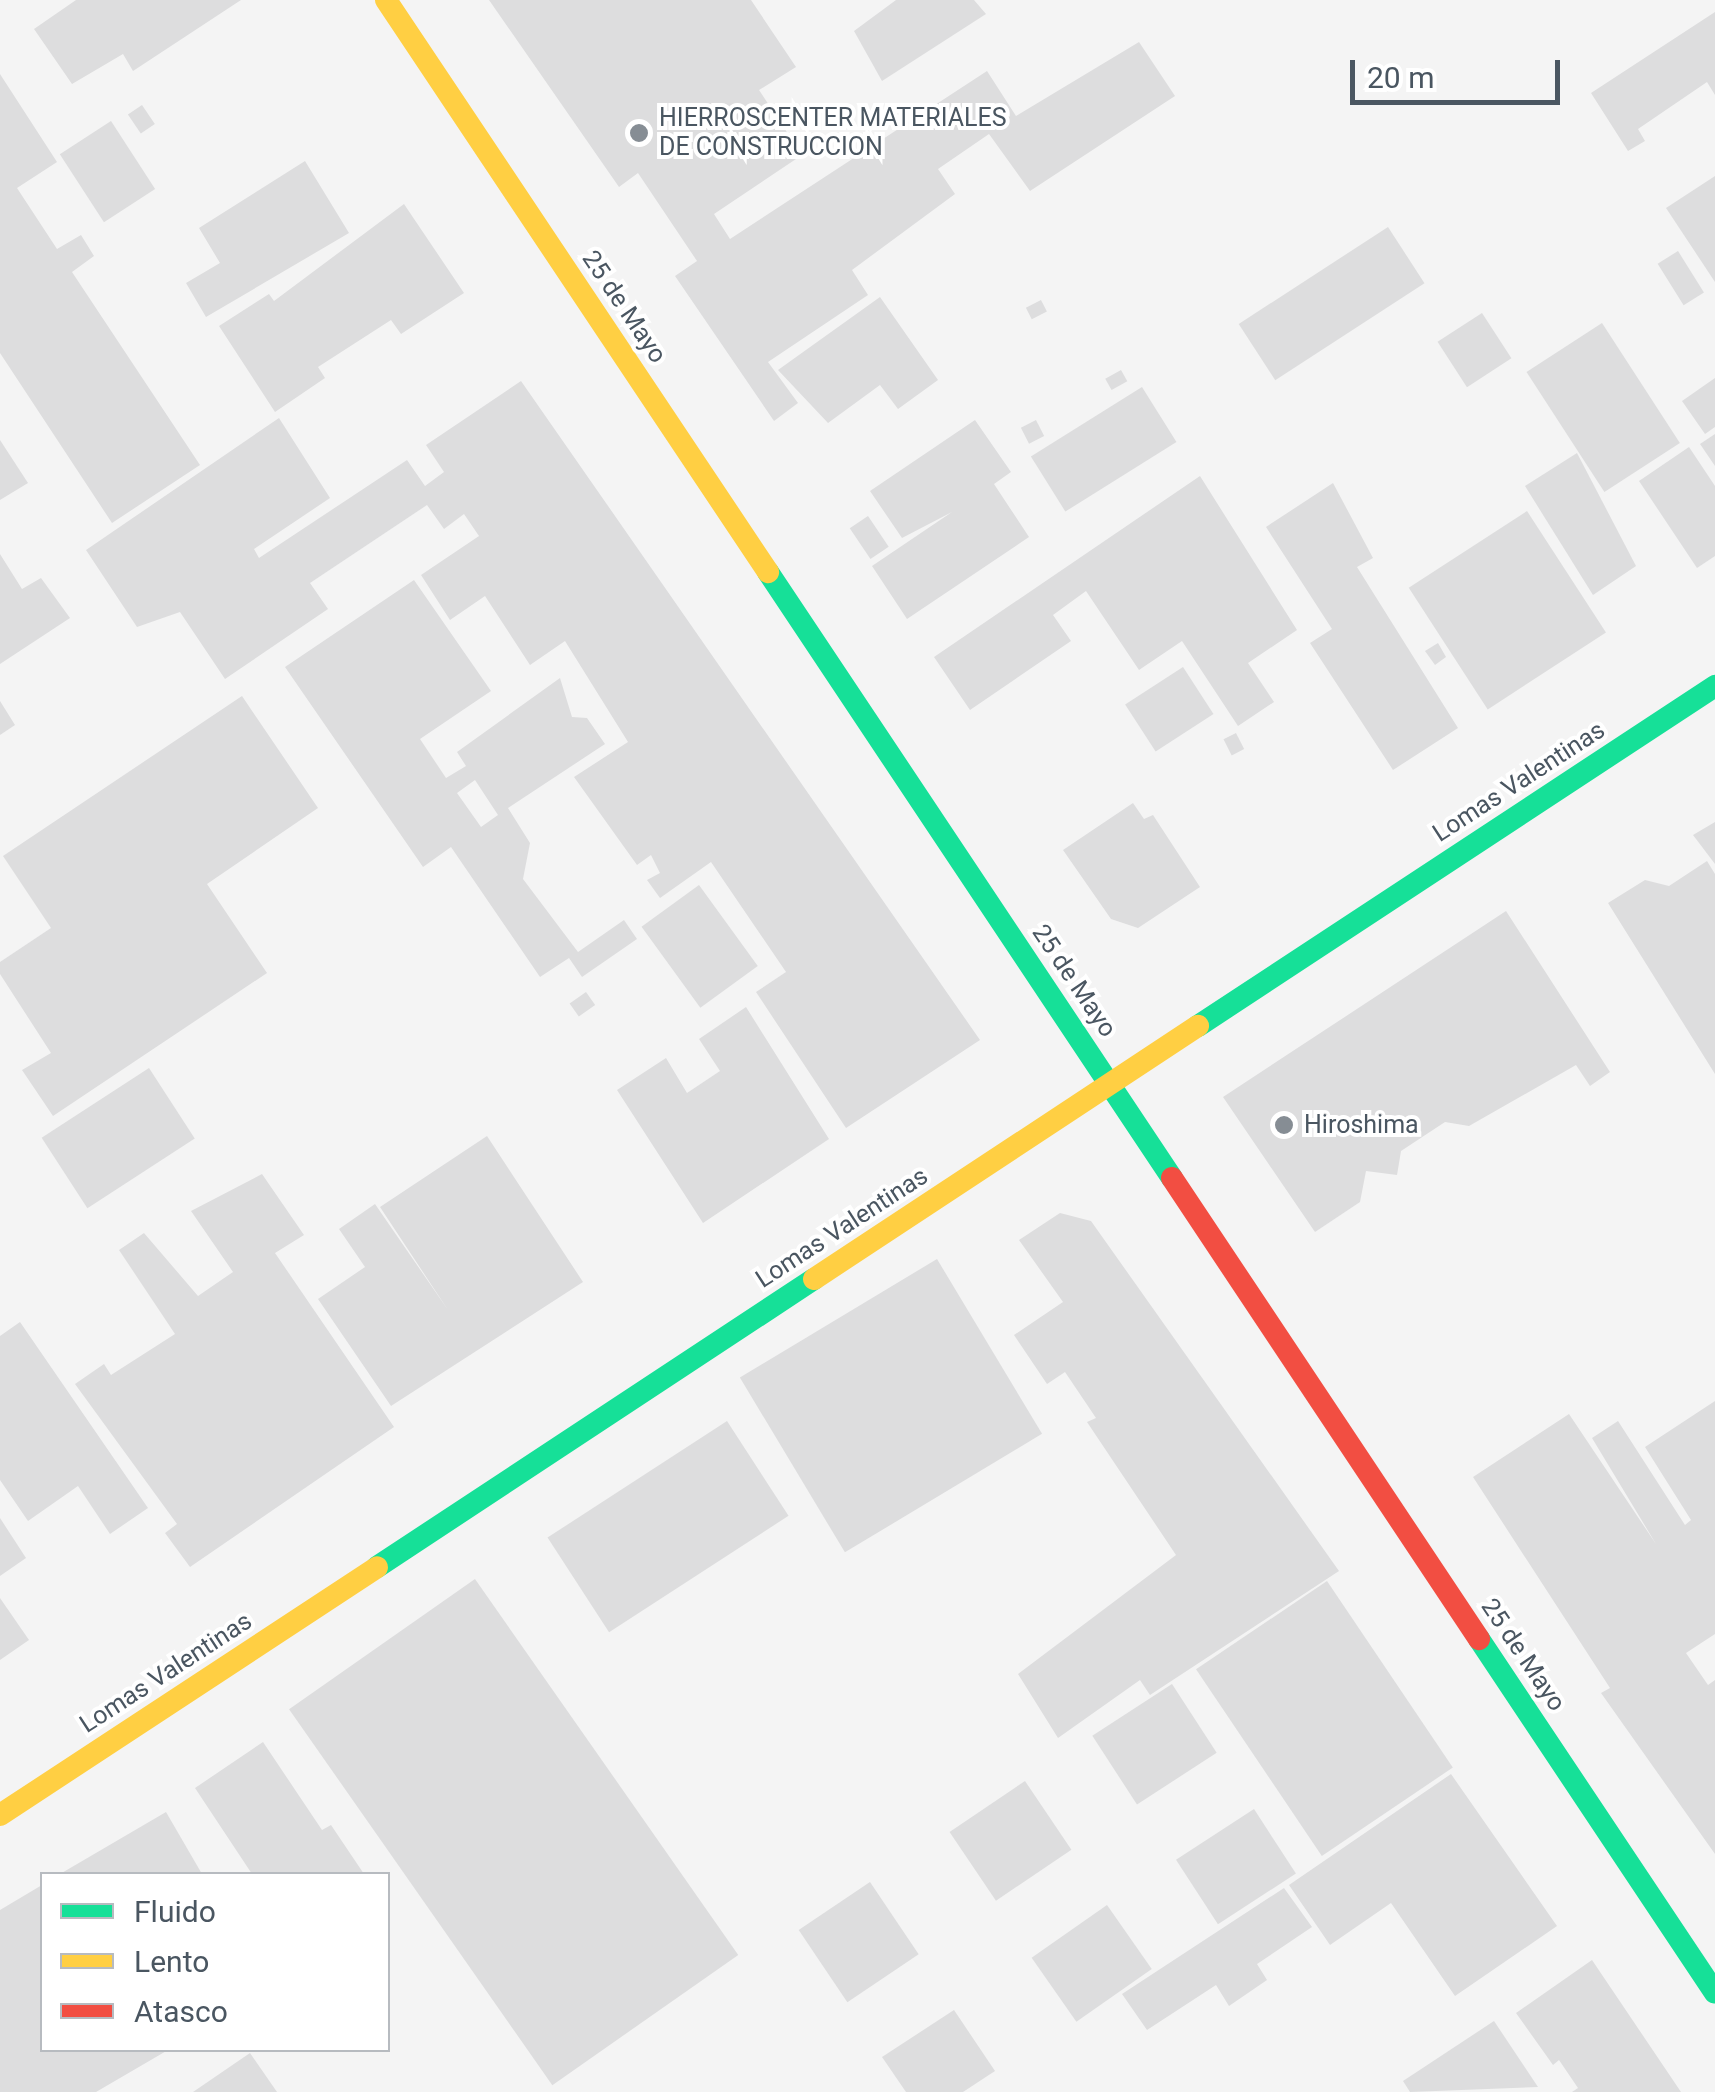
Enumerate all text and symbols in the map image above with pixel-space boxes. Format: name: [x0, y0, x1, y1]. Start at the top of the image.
scale bar: [1355, 40, 1565, 102]
text: 20 m: [1367, 60, 1434, 95]
place label: HIERROSCENTER MATERIALES DE CONSTRUCCION: [659, 104, 1007, 163]
marker: HIERROSCENTER MATERIALES DE CONSTRUCCION: [628, 122, 650, 144]
street label: 25 de Mayo: [575, 245, 673, 369]
street label: Lomas Valentinas: [1427, 715, 1611, 849]
street label: 25 de Mayo: [1025, 919, 1123, 1043]
place label: Hiroshima: [1304, 1110, 1419, 1140]
marker: Hiroshima: [1273, 1114, 1295, 1136]
street label: Lomas Valentinas: [750, 1161, 934, 1295]
street label: 25 de Mayo: [1474, 1593, 1572, 1717]
street label: Lomas Valentinas: [74, 1606, 258, 1740]
legend: [40, 1872, 390, 2052]
text: Fluido: [134, 1894, 216, 1929]
text: Lento: [134, 1944, 209, 1979]
text: Atasco: [134, 1994, 228, 2029]

